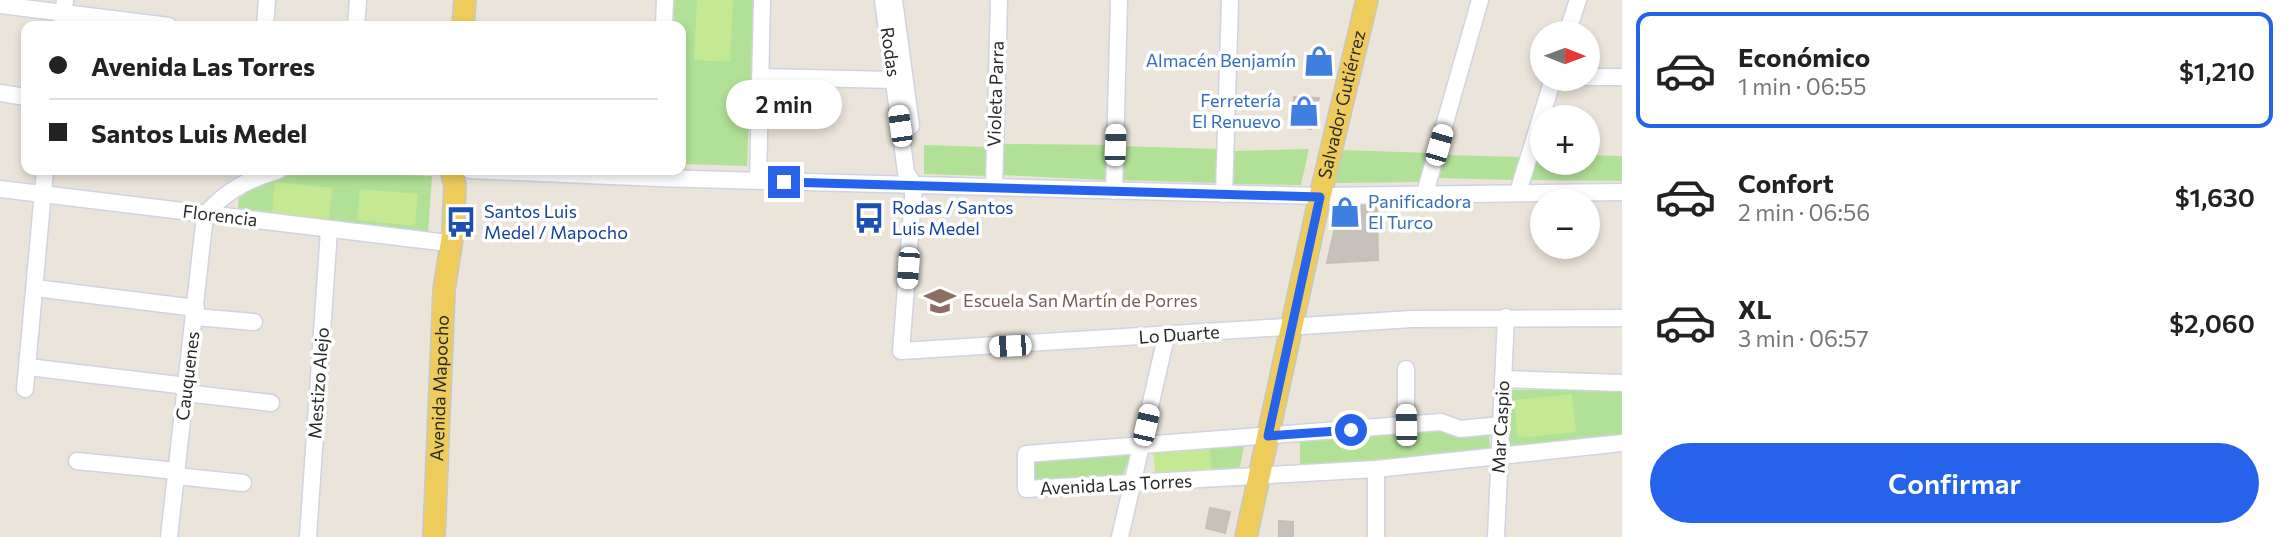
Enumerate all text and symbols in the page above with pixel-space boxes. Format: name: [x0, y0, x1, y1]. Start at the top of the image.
north arrow: [1530, 21, 1600, 91]
map controls: [1530, 21, 1600, 259]
street label: Rodas: [877, 25, 905, 78]
street label: Salvador Gutiérrez: [1313, 28, 1369, 181]
icon: car: [1654, 39, 1717, 102]
street label: Violeta Parra: [982, 40, 1008, 147]
text: Económico: [1738, 41, 1870, 72]
shop icon: Almacén Benjamín: [1302, 44, 1336, 78]
place label: Almacén Benjamín: [1146, 49, 1296, 71]
text: Avenida Las Torres: [91, 50, 315, 81]
text: $1,210: [2179, 55, 2255, 86]
text: 1 min · 06:55: [1738, 72, 1866, 100]
callout: 2 min: [726, 80, 842, 130]
place label: Ferretería El Renuevo: [1192, 89, 1281, 132]
text: 2 min: [756, 90, 812, 118]
shop icon: Ferretería El Renuevo: [1287, 94, 1321, 128]
car: [887, 104, 914, 148]
button: +: [1530, 105, 1600, 175]
text: Santos Luis Medel: [91, 117, 307, 148]
car: [1424, 122, 1455, 168]
car: [1104, 124, 1127, 166]
icon: car: [1654, 165, 1717, 228]
route end: [768, 166, 800, 198]
text: Confort: [1738, 167, 1834, 198]
text: $1,630: [2175, 181, 2255, 212]
button: −: [1530, 189, 1600, 259]
place label: Panificadora El Turco: [1368, 190, 1471, 233]
shop icon: Panificadora El Turco: [1328, 195, 1362, 229]
place label: Rodas / Santos Luis Medel: [892, 196, 1013, 239]
text: 2 min · 06:56: [1738, 198, 1870, 226]
street label: Florencia: [181, 200, 259, 231]
place label: Santos Luis Medel / Mapocho: [484, 200, 628, 243]
bus stop icon: Rodas / Santos Luis Medel: [852, 201, 886, 235]
bus stop icon: Santos Luis Medel / Mapocho: [444, 205, 478, 239]
car: [897, 246, 920, 290]
school or university icon: Escuela San Martín de Porres: [923, 284, 957, 318]
place label: Escuela San Martín de Porres: [963, 289, 1198, 311]
icon: car: [1654, 291, 1717, 354]
text: XL: [1738, 293, 1772, 324]
text: $2,060: [2169, 307, 2255, 338]
street label: Avenida Mapocho: [425, 315, 453, 462]
street label: Lo Duarte: [1138, 320, 1220, 348]
text: 3 min · 06:57: [1738, 324, 1869, 352]
street label: Mestizo Alejo: [303, 326, 333, 439]
street label: Cauquenes: [171, 330, 203, 422]
car: [989, 334, 1032, 358]
street label: Mar Caspio: [1487, 380, 1513, 474]
car: [1132, 402, 1161, 448]
car: [1396, 404, 1417, 446]
route start: [1335, 414, 1367, 446]
button: Confirmar: [1650, 443, 2259, 523]
street label: Avenida Las Torres: [1039, 469, 1193, 499]

